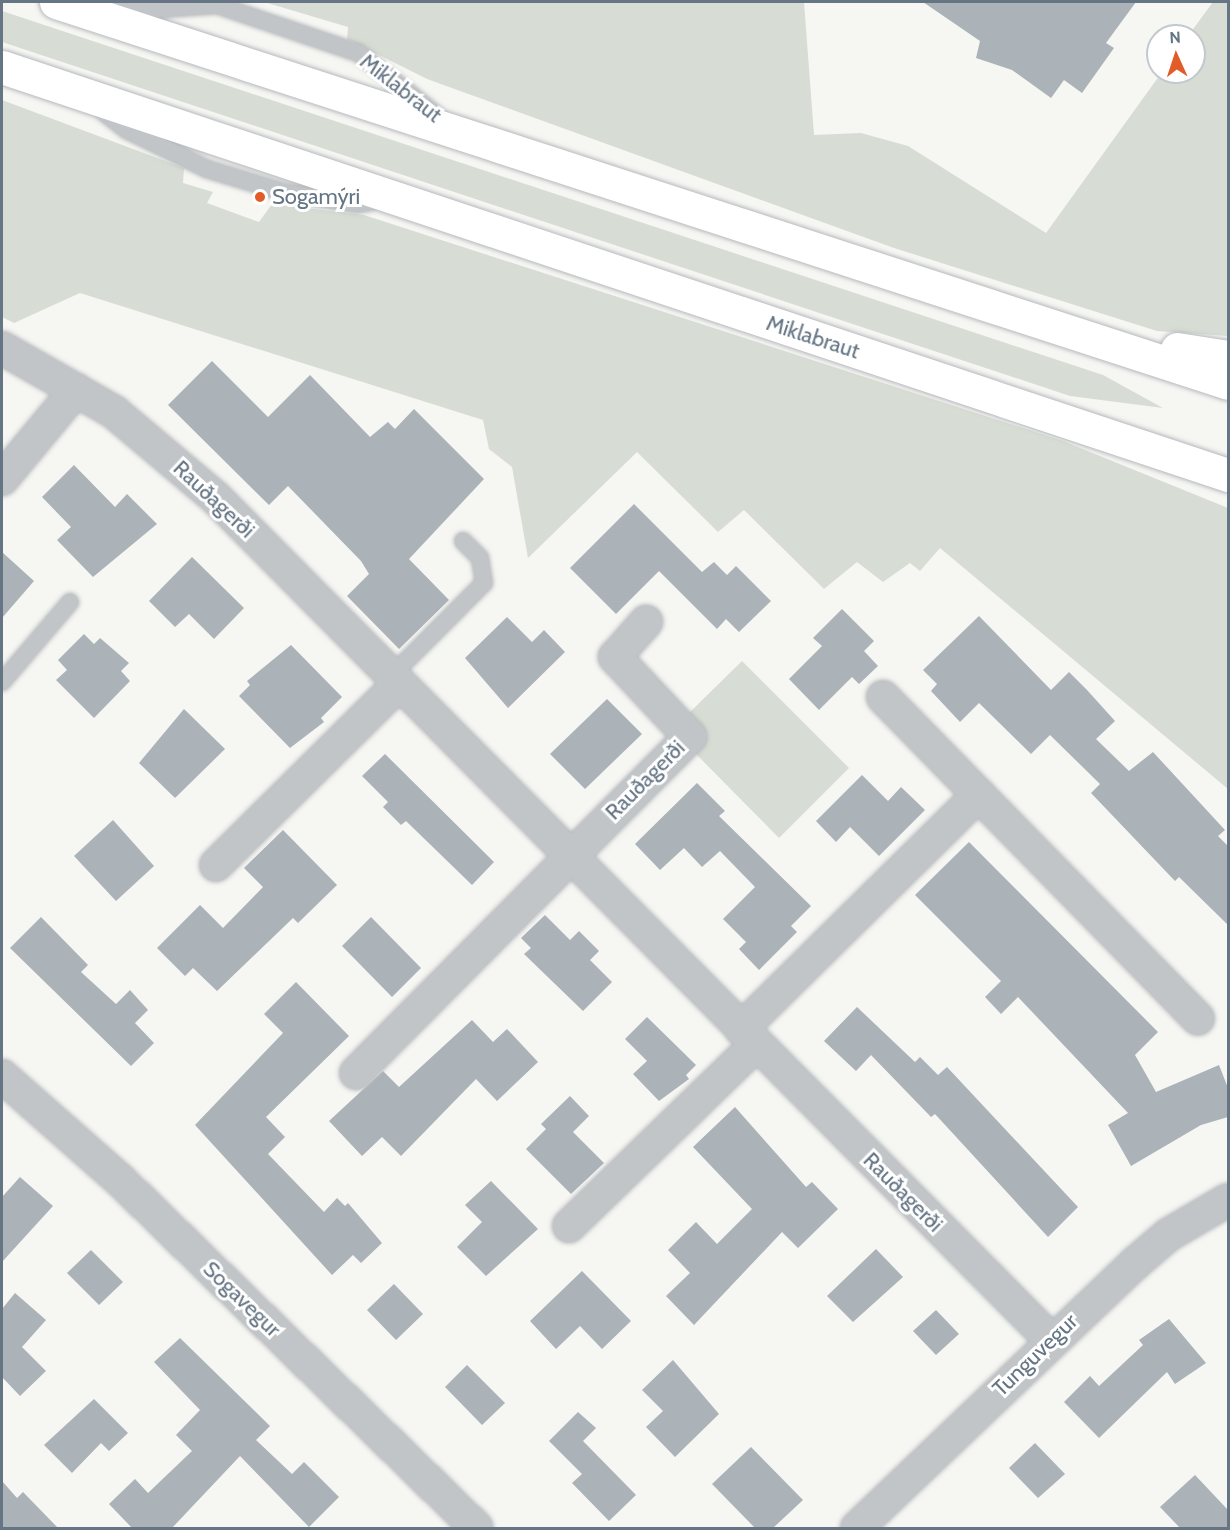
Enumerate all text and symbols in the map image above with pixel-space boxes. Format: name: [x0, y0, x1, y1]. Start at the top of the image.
north arrow: [1146, 24, 1206, 84]
text: N: [1169, 28, 1181, 47]
street label: Miklabraut: [355, 48, 447, 128]
place label: Sogamýri: [272, 184, 360, 210]
marker: Sogamýri: [253, 190, 267, 204]
street label: Miklabraut: [763, 310, 863, 364]
street label: Rauðagerði: [168, 455, 260, 543]
street label: Rauðagerði: [600, 735, 690, 825]
street label: Rauðagerði: [858, 1147, 948, 1237]
street label: Sogavegur: [198, 1256, 286, 1342]
street label: Tunguvegur: [987, 1308, 1083, 1402]

